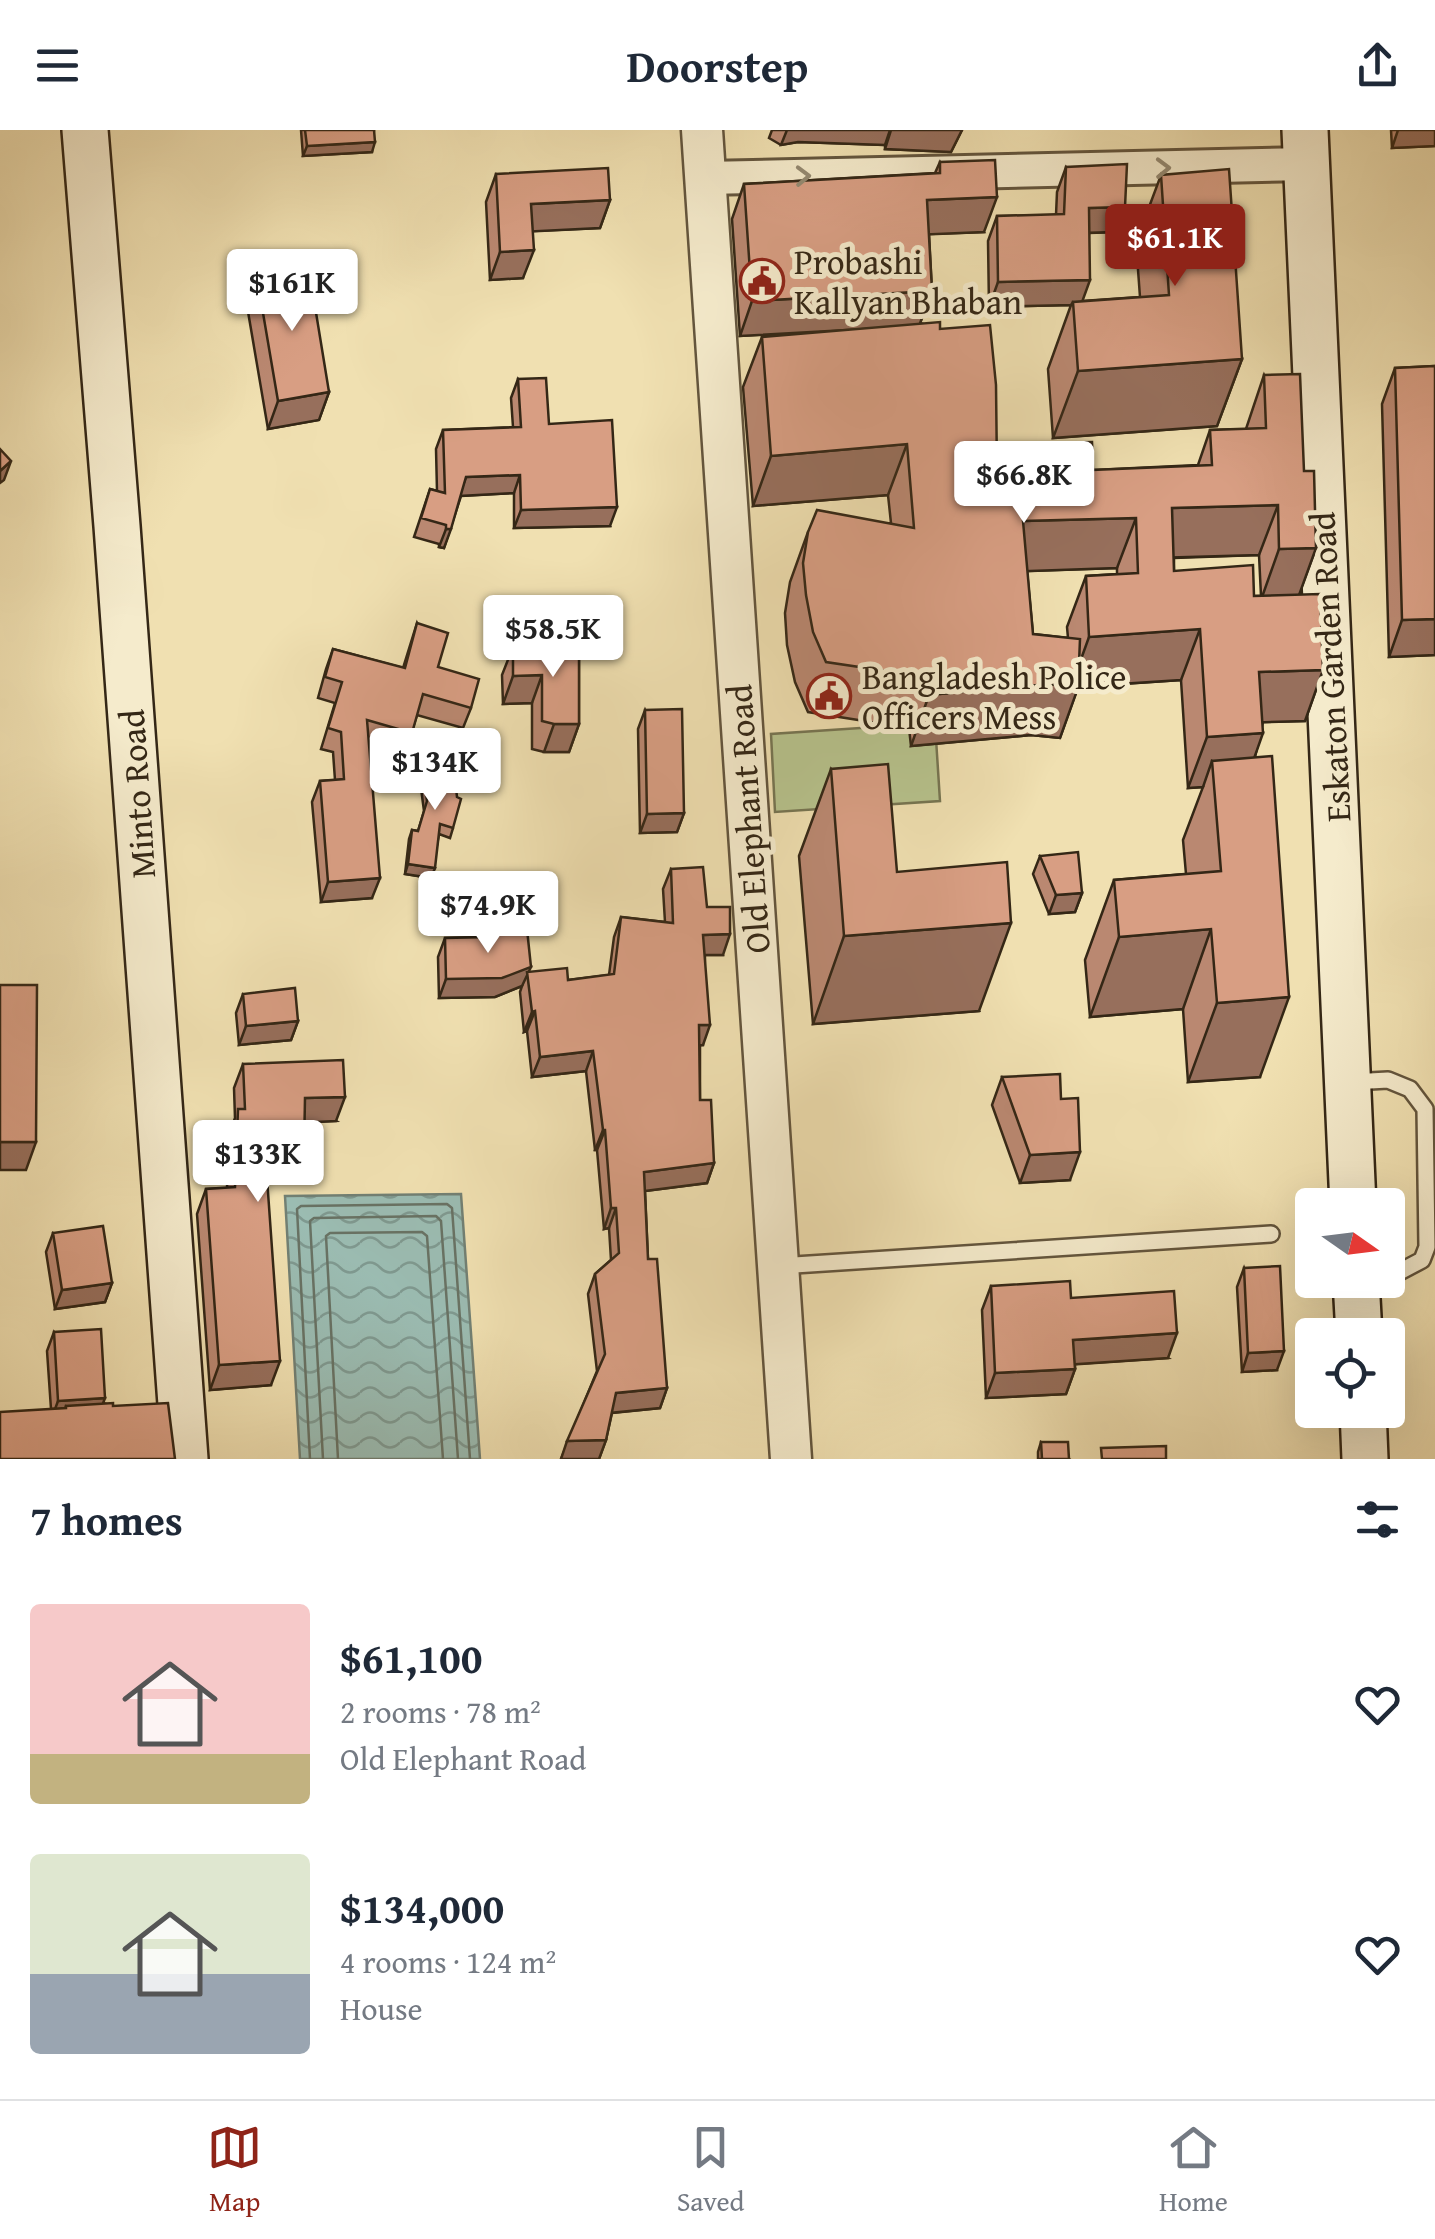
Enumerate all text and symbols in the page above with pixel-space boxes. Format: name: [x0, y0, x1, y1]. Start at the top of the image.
text: Doorstep: [627, 33, 808, 98]
icon: menu: [30, 38, 85, 93]
icon: share: [1350, 38, 1405, 93]
one-way arrow: [1156, 157, 1171, 178]
one-way arrow: [796, 166, 812, 187]
pin: $61.1K: [1094, 204, 1256, 289]
text: $61.1K: [1127, 213, 1223, 260]
place label: Probashi Kallyan Bhaban: [794, 236, 1022, 327]
pin: $161K: [222, 249, 362, 334]
text: $161K: [249, 258, 335, 305]
public building icon: Probashi Kallyan Bhaban: [739, 258, 785, 304]
pin: $66.8K: [943, 441, 1105, 526]
text: $66.8K: [976, 450, 1072, 497]
street label: Eskaton Garden Road: [1296, 510, 1364, 823]
pin: $58.5K: [472, 595, 634, 680]
text: $58.5K: [505, 604, 601, 651]
place label: Bangladesh Police Officers Mess: [862, 651, 1126, 742]
public building icon: Bangladesh Police Officers Mess: [806, 673, 852, 719]
street label: Old Elephant Road: [713, 683, 783, 955]
street label: Minto Road: [106, 707, 168, 880]
pin: $134K: [365, 728, 505, 813]
text: $134K: [392, 737, 478, 784]
pin: $74.9K: [407, 871, 569, 956]
text: $74.9K: [440, 880, 536, 927]
pin: $133K: [188, 1120, 328, 1205]
text: $133K: [215, 1129, 301, 1176]
north arrow: [1295, 1188, 1405, 1298]
map controls: [1295, 1188, 1405, 1428]
button: locate: [1295, 1318, 1405, 1428]
text: 7 homes: [30, 1489, 183, 1550]
icon: filters: [1350, 1492, 1405, 1547]
text: $61,100: [340, 1627, 482, 1688]
icon: home: [110, 1644, 230, 1764]
icon: heart: [1350, 1677, 1405, 1732]
text: 2 rooms · 78 m²: [340, 1688, 541, 1735]
text: Old Elephant Road: [340, 1735, 586, 1782]
text: $134,000: [340, 1877, 504, 1938]
icon: home: [110, 1894, 230, 2014]
icon: heart: [1350, 1927, 1405, 1982]
text: 4 rooms · 124 m²: [340, 1938, 556, 1985]
text: House: [340, 1985, 423, 2032]
tab: Map: [207, 2120, 262, 2221]
tab: Saved: [677, 2120, 744, 2221]
tab: Home: [1159, 2120, 1228, 2221]

